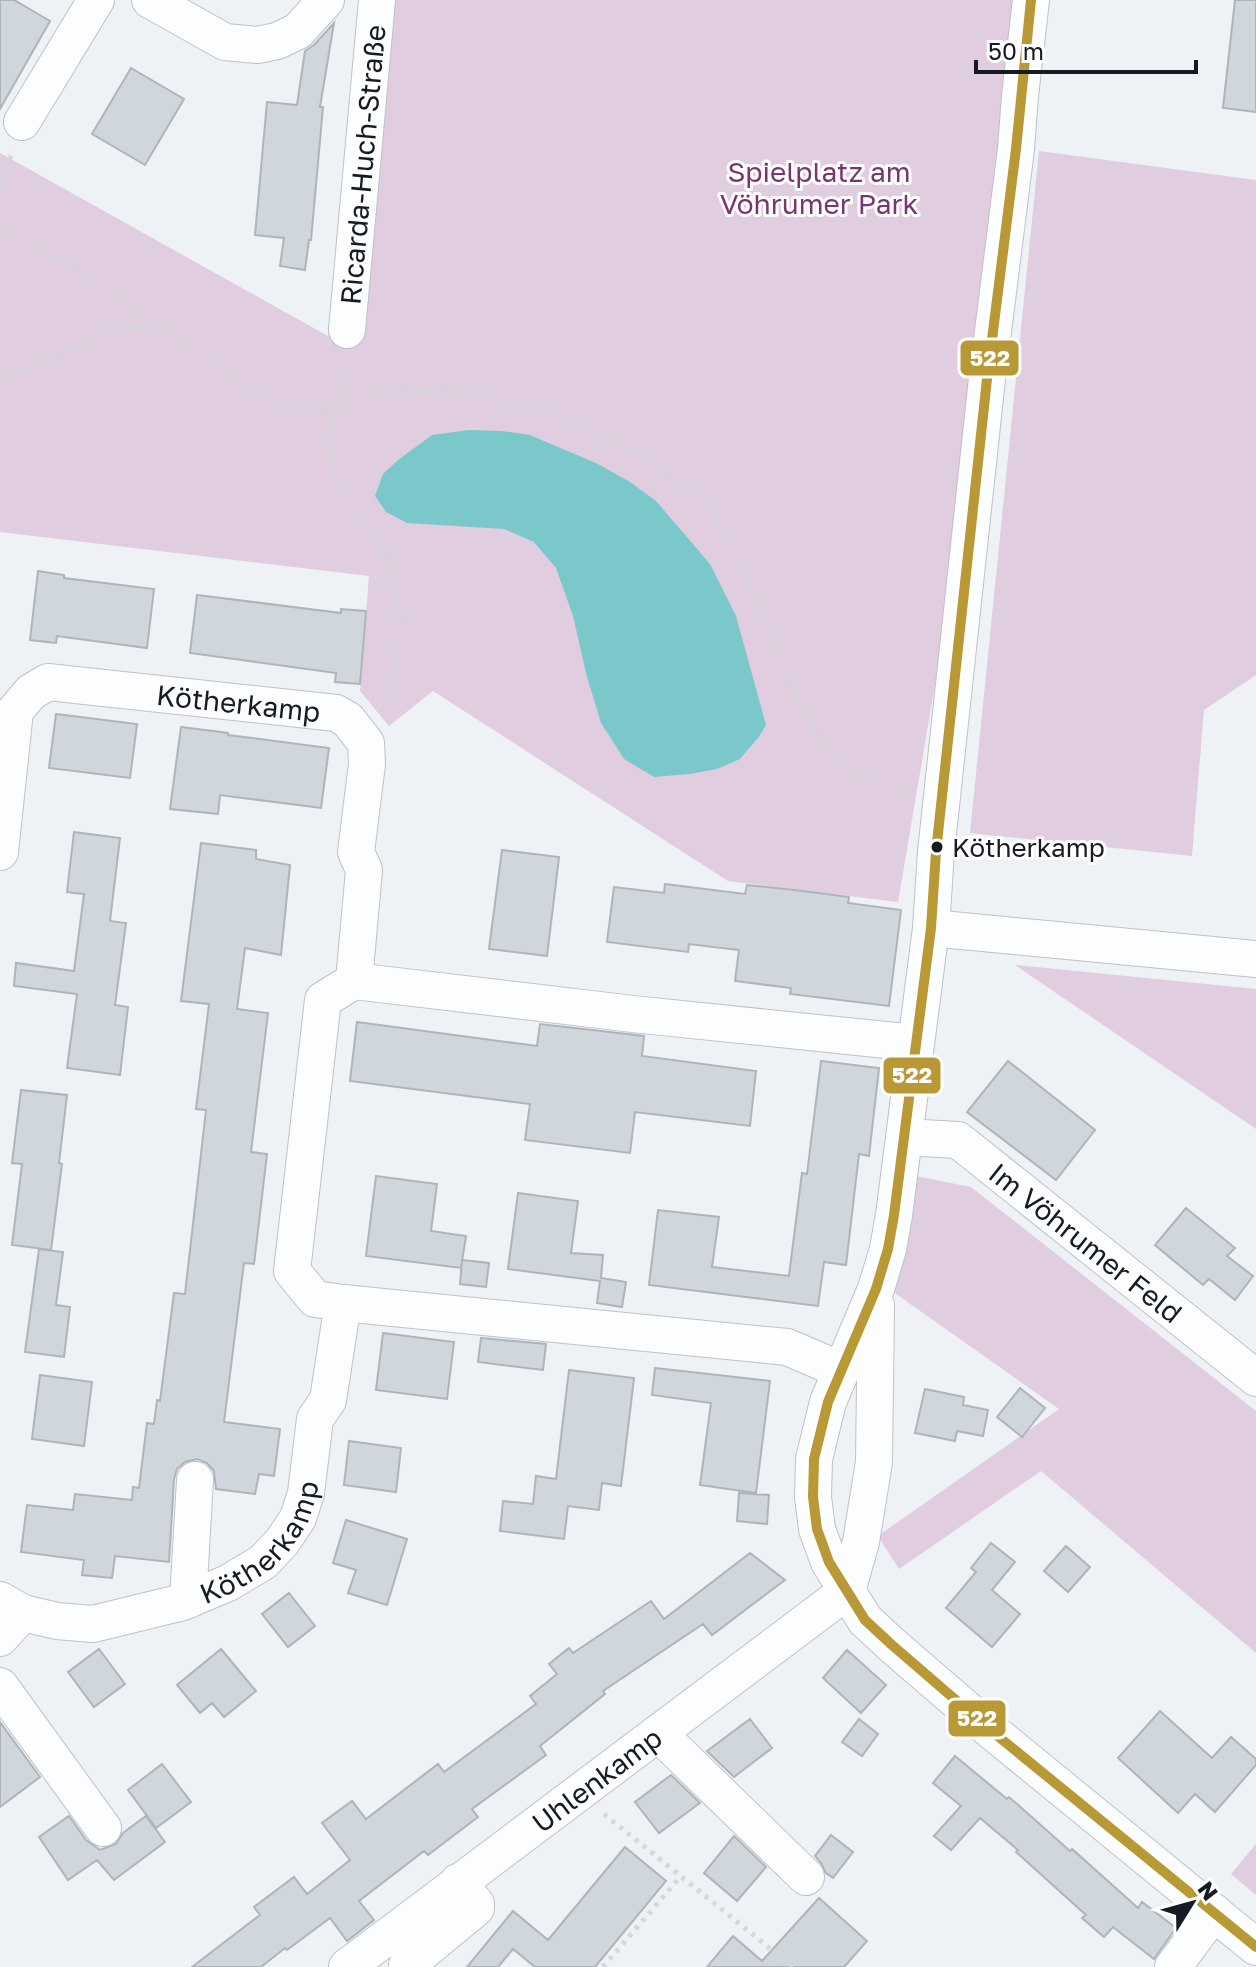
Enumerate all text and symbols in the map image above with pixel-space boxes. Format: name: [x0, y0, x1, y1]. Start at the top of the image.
street label: Ricarda-Huch-Straße: [333, 23, 391, 306]
scale bar: [976, 24, 1196, 74]
text: 50 m: [988, 36, 1044, 65]
park label: Spielplatz am Vöhrumer Park: [720, 155, 918, 220]
line badge: 522: [959, 339, 1020, 377]
text: 522: [970, 344, 1010, 371]
street label: Kötherkamp: [155, 677, 322, 728]
place label: Kötherkamp: [952, 832, 1105, 863]
marker: Kötherkamp: [929, 839, 945, 855]
line badge: 522: [882, 1056, 942, 1095]
text: 522: [892, 1061, 932, 1088]
street label: Im Vöhrumer Feld: [983, 1155, 1189, 1329]
street label: Kötherkamp: [195, 1479, 324, 1610]
line badge: 522: [947, 1699, 1007, 1738]
text: 522: [957, 1704, 997, 1731]
street label: Uhlenkamp: [525, 1720, 668, 1839]
north arrow: [1152, 1863, 1232, 1943]
text: N: [1193, 1876, 1224, 1905]

